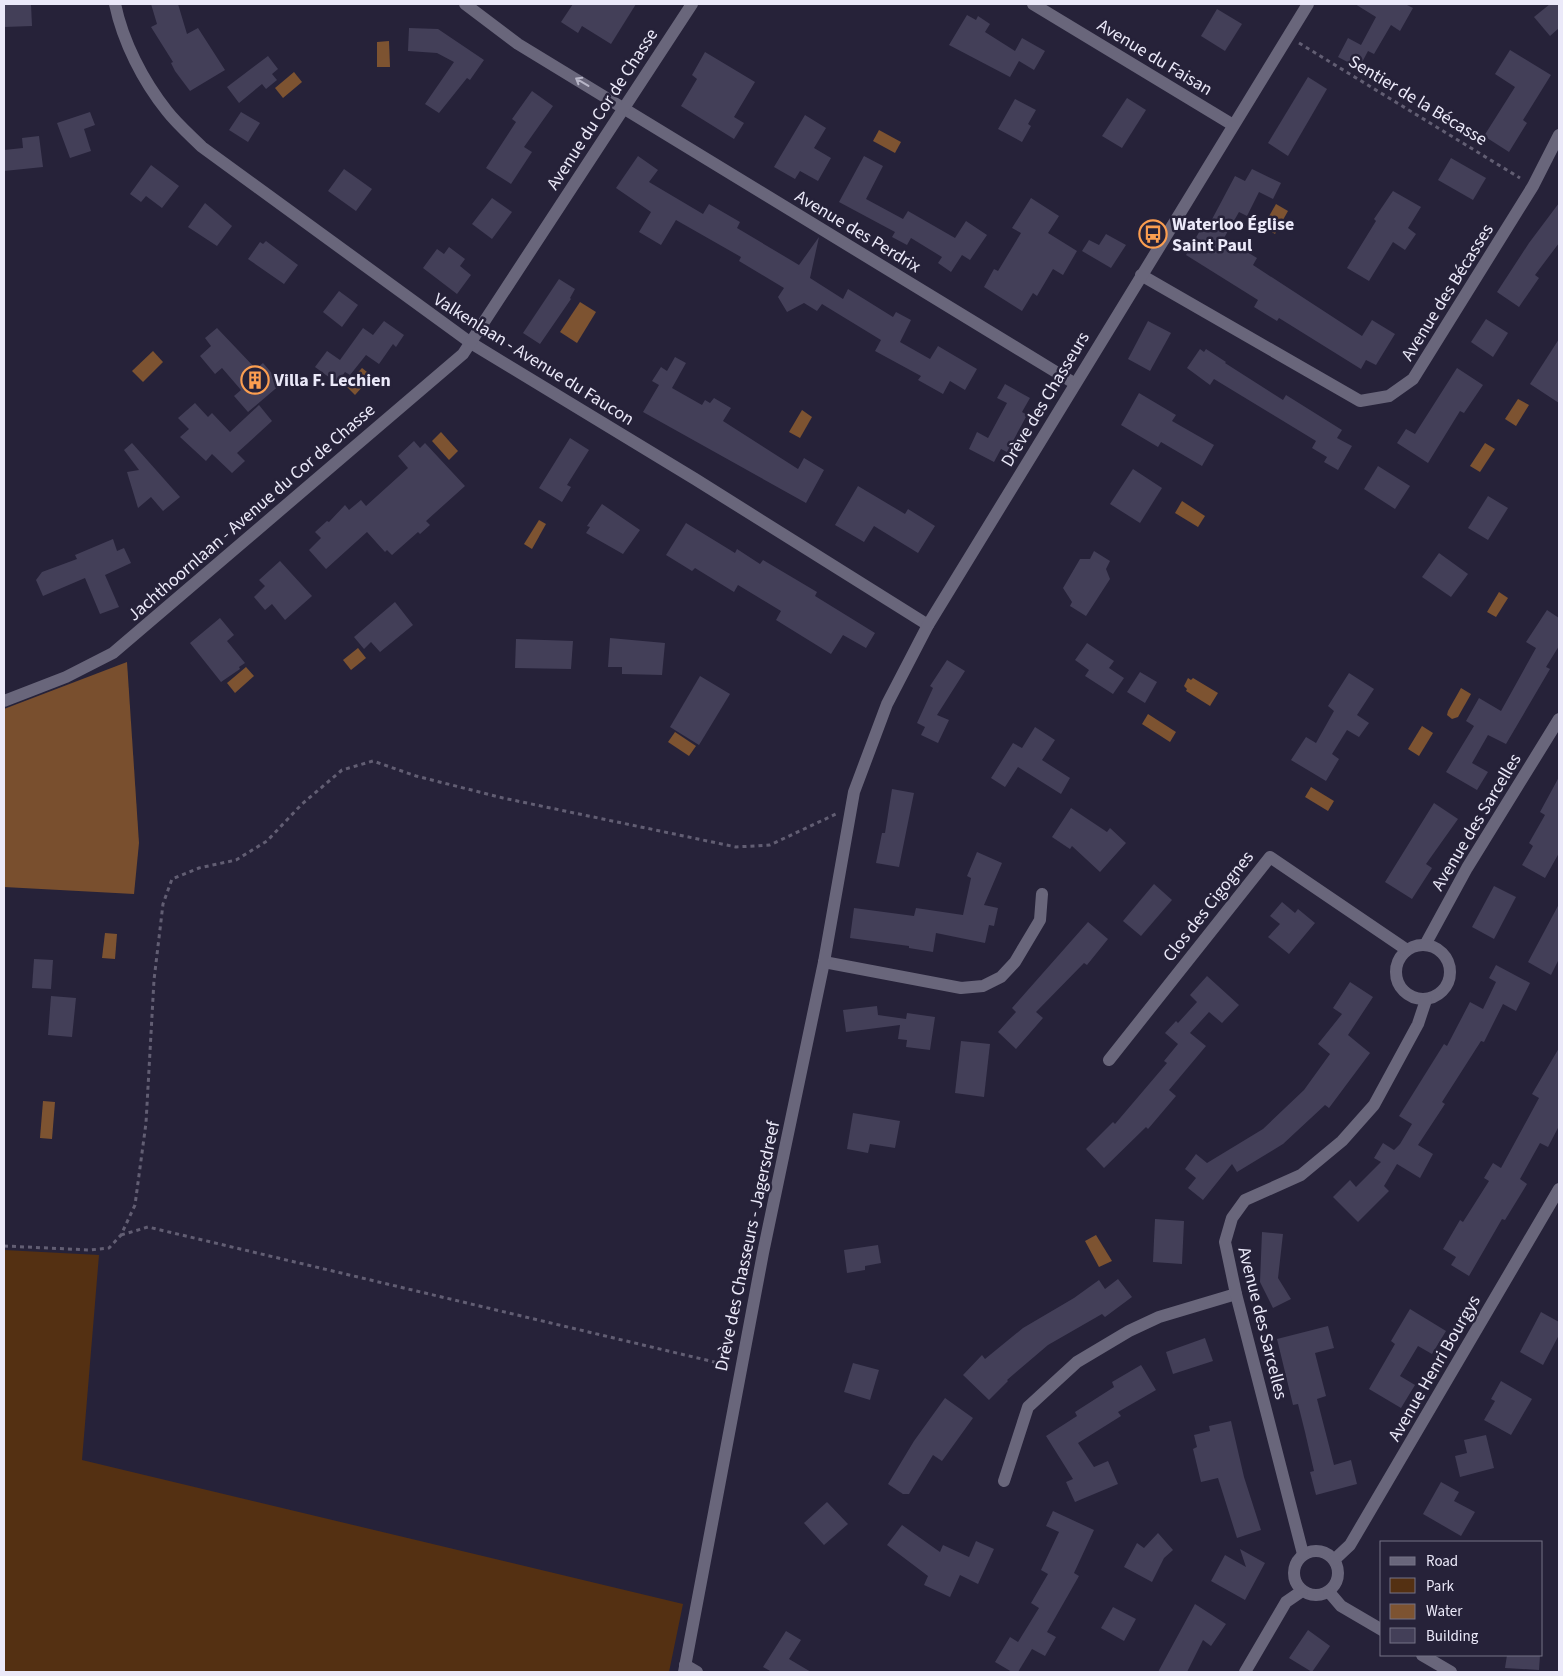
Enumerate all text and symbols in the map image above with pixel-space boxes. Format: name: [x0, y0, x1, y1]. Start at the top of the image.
street label: Avenue du Faisan: [1092, 13, 1217, 102]
street label: Avenue du Cor de Chasse: [541, 24, 664, 195]
street label: Sentier de la Bécasse: [1344, 49, 1492, 152]
one-way arrow: [575, 77, 589, 87]
street label: Avenue des Perdrix: [790, 184, 925, 279]
place label: Waterloo Église Saint Paul: [1172, 212, 1294, 258]
bus stop icon: Waterloo Église Saint Paul: [1138, 219, 1168, 249]
street label: Avenue des Bécasses: [1395, 219, 1500, 366]
street label: Valkenlaan - Avenue du Faucon: [429, 287, 639, 432]
street label: Drève des Chasseurs: [995, 327, 1096, 472]
building icon: Villa F. Lechien: [240, 365, 270, 395]
place label: Villa F. Lechien: [273, 368, 391, 393]
street label: Jachthoornlaan - Avenue du Cor de Chasse: [122, 398, 381, 627]
street label: Avenue des Sarcelles: [1425, 749, 1527, 896]
street label: Clos des Cigognes: [1157, 846, 1260, 967]
street label: Drève des Chasseurs - Jagersdreef: [709, 1118, 786, 1373]
street label: Avenue des Sarcelles: [1231, 1244, 1294, 1402]
street label: Avenue Henri Bourgys: [1382, 1290, 1487, 1446]
legend: [1380, 1541, 1543, 1656]
text: Road: [1426, 1551, 1458, 1572]
text: Park: [1426, 1576, 1455, 1597]
text: Water: [1426, 1601, 1463, 1622]
text: Building: [1426, 1626, 1479, 1647]

